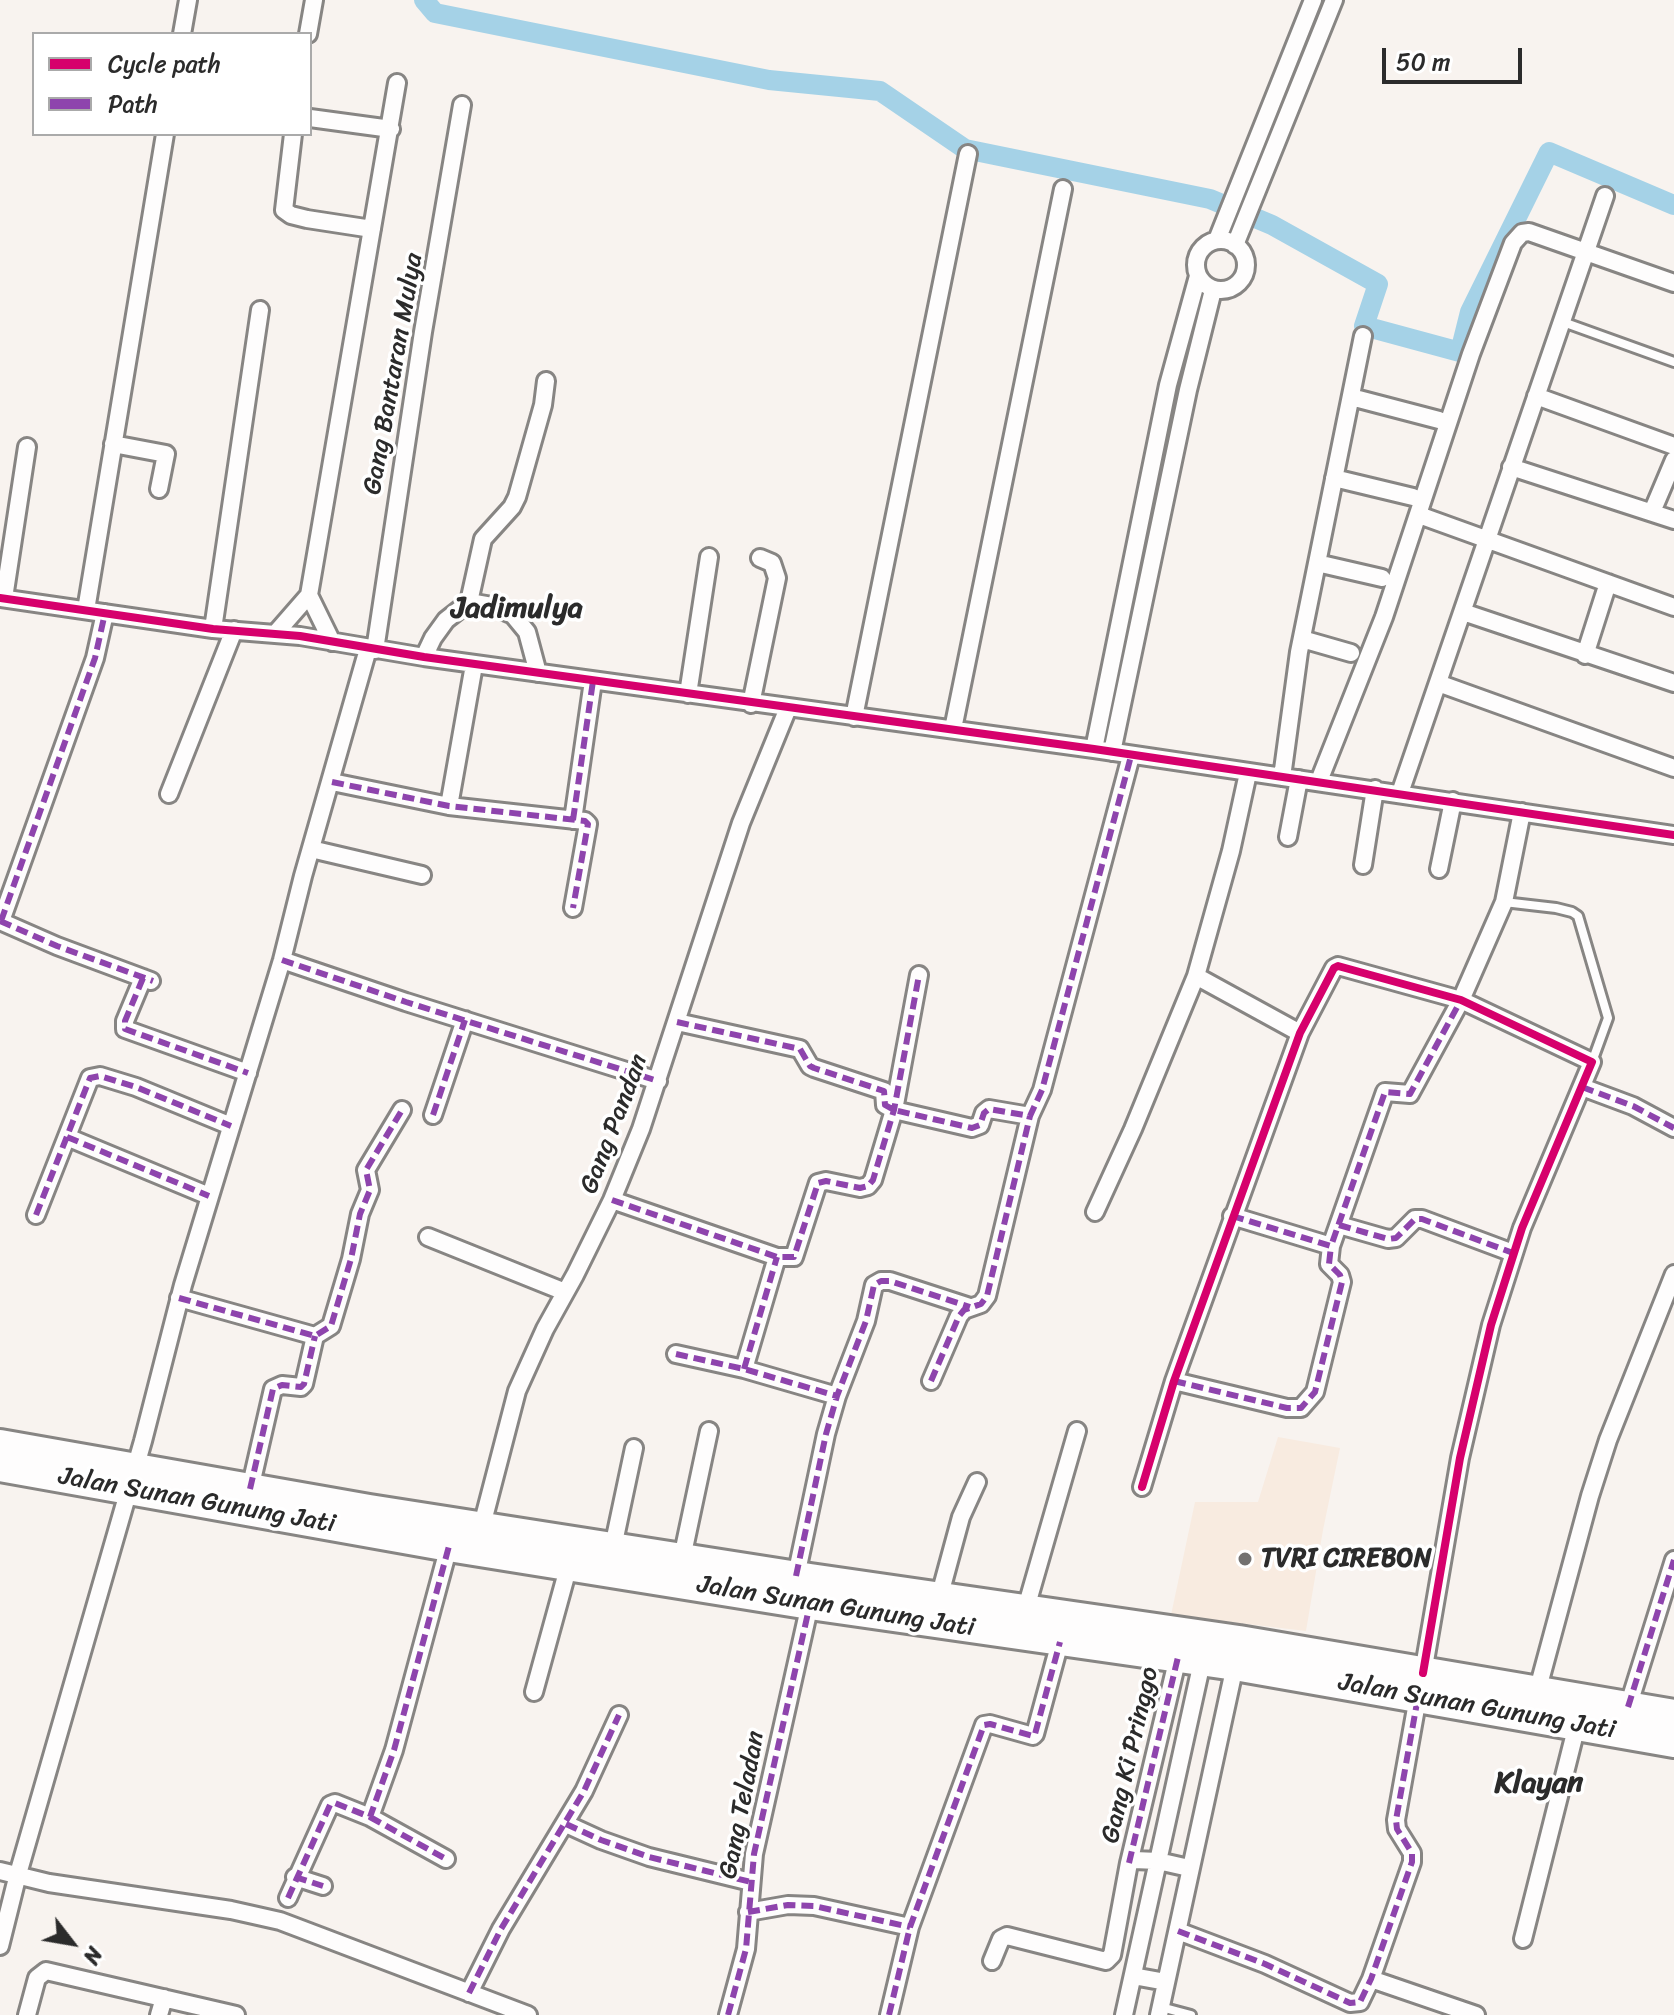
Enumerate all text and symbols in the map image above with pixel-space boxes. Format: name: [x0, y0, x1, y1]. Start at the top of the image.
legend: [32, 32, 312, 136]
scale bar: [1386, 32, 1526, 82]
text: 50 m: [1396, 41, 1451, 83]
text: Cycle path: [108, 43, 221, 85]
text: Path: [108, 83, 158, 125]
street label: Gang Bantaran Mulya: [357, 251, 431, 497]
district label: Jadimulya: [451, 591, 583, 627]
street label: Gang Pandan: [574, 1050, 656, 1198]
street label: Jalan Sunan Gunung Jati: [56, 1461, 338, 1541]
place label: TVRI CIREBON: [1261, 1543, 1432, 1575]
marker: TVRI CIREBON: [1236, 1550, 1254, 1568]
street label: Jalan Sunan Gunung Jati: [695, 1570, 977, 1644]
street label: Gang Ki Pringgo: [1096, 1664, 1166, 1846]
street label: Jalan Sunan Gunung Jati: [1336, 1667, 1618, 1747]
street label: Gang Teladan: [713, 1728, 773, 1882]
district label: Klayan: [1495, 1766, 1583, 1802]
north arrow: [32, 1903, 112, 1983]
text: N: [72, 1939, 114, 1972]

